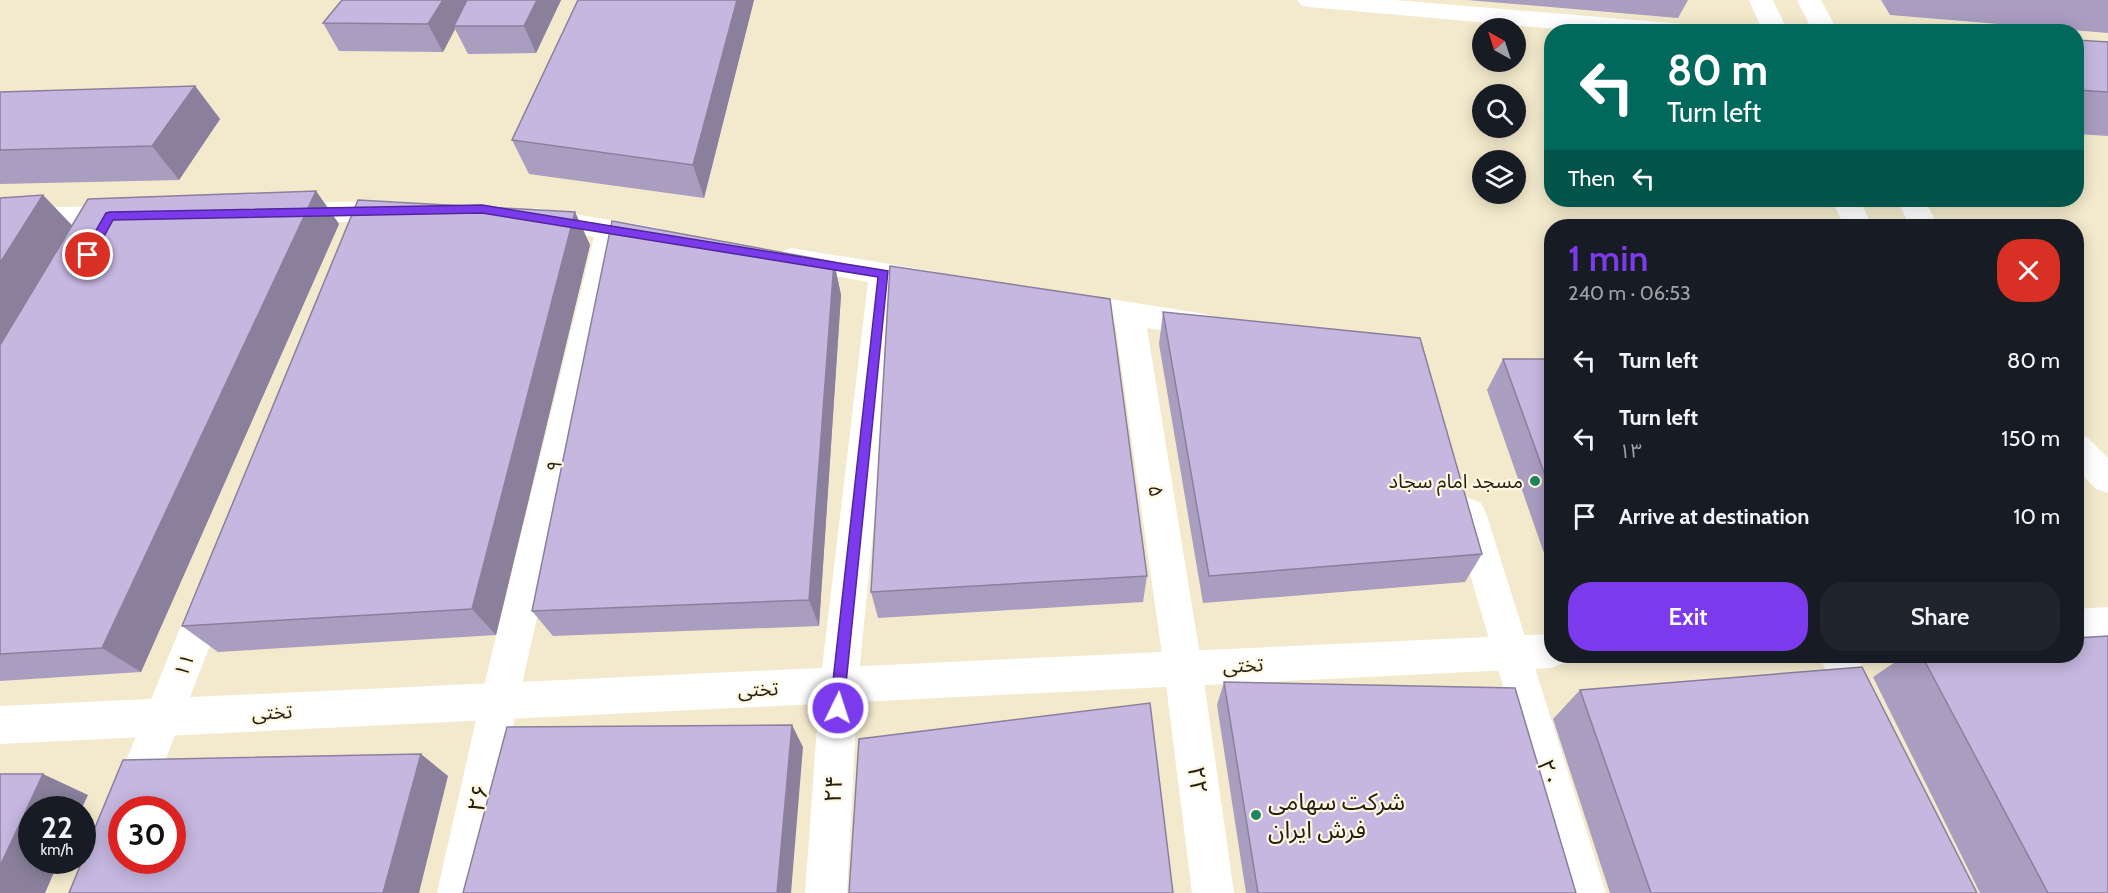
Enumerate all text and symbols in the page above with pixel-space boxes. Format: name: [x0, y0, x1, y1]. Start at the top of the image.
north arrow: [1472, 18, 1526, 72]
map controls: [1472, 18, 1526, 204]
text: 80 m: [1667, 44, 1768, 96]
icon: left: [1568, 48, 1646, 126]
button: search: [1472, 84, 1526, 138]
text: Turn left: [1667, 96, 1761, 129]
button: layers: [1472, 150, 1526, 204]
icon: left: [1627, 162, 1660, 195]
text: Then: [1568, 165, 1615, 192]
pin: [62, 229, 113, 280]
text: 1 min: [1568, 236, 1648, 280]
icon: arrive: [71, 238, 104, 271]
button: close: [1997, 239, 2060, 302]
text: 240 m · 06:53: [1568, 281, 1691, 305]
icon: left: [1568, 344, 1601, 377]
text: Turn left: [1619, 347, 1698, 374]
text: 80 m: [2007, 347, 2060, 374]
text: Turn left: [1619, 404, 1698, 431]
icon: left: [1568, 422, 1601, 455]
text: 150 m: [2001, 425, 2060, 452]
text: ۱۳: [1619, 439, 1642, 463]
street label: ۹: [541, 458, 567, 474]
place label: مسجد امام سجاد: [1389, 469, 1523, 496]
marker: مسجد امام سجاد: [1528, 474, 1542, 488]
street label: ۵: [1143, 483, 1169, 499]
icon: arrive: [1568, 500, 1601, 533]
text: Arrive at destination: [1619, 503, 1809, 530]
text: 10 m: [2013, 503, 2060, 530]
button: Exit: [1568, 582, 1808, 651]
button: Share: [1820, 582, 2060, 651]
street label: ۱۱: [169, 650, 199, 680]
street label: تختی: [1222, 652, 1264, 678]
street label: تختی: [737, 676, 779, 702]
position arrow: [806, 676, 870, 740]
street label: تختی: [251, 699, 293, 725]
street label: ۲۰: [1531, 756, 1567, 790]
street label: ۲۲: [1182, 764, 1214, 796]
street label: ۲۴: [818, 774, 848, 804]
street label: ۲۶: [461, 782, 495, 814]
place label: شرکت سهامی فرش ایران: [1268, 787, 1405, 844]
speed limit sign: 30: [108, 796, 186, 874]
marker: شرکت سهامی فرش ایران: [1249, 808, 1263, 822]
text: 22: [41, 809, 73, 846]
text: km/h: [41, 841, 73, 859]

